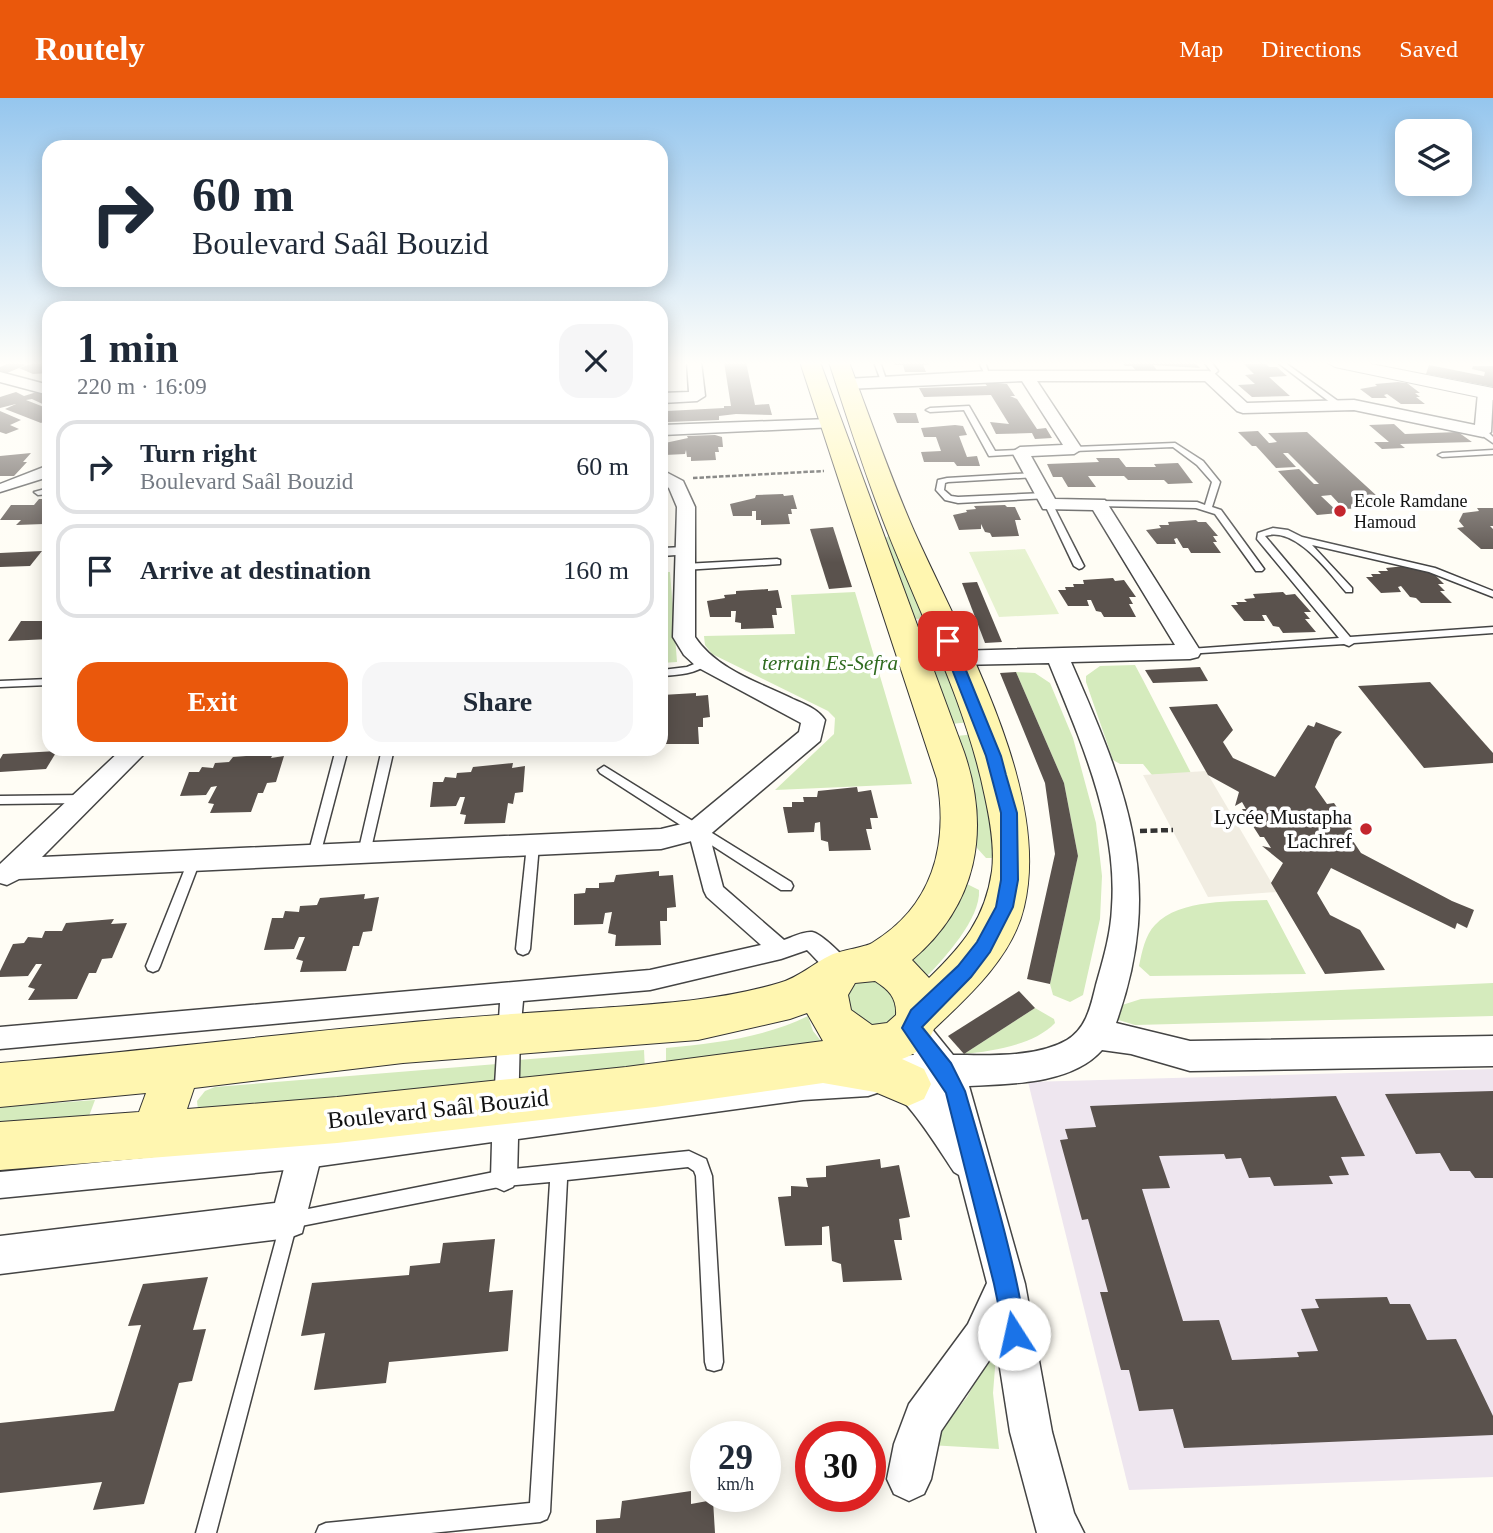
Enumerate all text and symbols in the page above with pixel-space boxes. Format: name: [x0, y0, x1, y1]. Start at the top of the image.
text: Routely: [35, 31, 145, 67]
text: Map: [1179, 36, 1223, 62]
text: Directions: [1261, 36, 1361, 62]
text: Saved: [1399, 36, 1458, 62]
map controls: [1395, 119, 1472, 196]
button: layers: [1395, 119, 1472, 196]
text: 60 m: [192, 167, 294, 222]
icon: right: [77, 168, 168, 259]
text: Boulevard Saâl Bouzid: [192, 225, 489, 261]
button: close: [559, 324, 633, 398]
text: 1 min: [77, 325, 179, 371]
text: 220 m · 16:09: [77, 374, 207, 399]
text: Turn right: [140, 439, 257, 468]
icon: right: [81, 448, 119, 486]
text: 60 m: [576, 452, 629, 481]
text: Boulevard Saâl Bouzid: [140, 469, 353, 494]
place label: Ecole Ramdane Hamoud: [1354, 491, 1467, 532]
marker: Ecole Ramdane Hamoud: [1332, 503, 1348, 519]
icon: arrive: [81, 552, 119, 590]
text: Arrive at destination: [140, 556, 371, 585]
text: 160 m: [563, 556, 629, 585]
pin: [918, 611, 978, 671]
icon: arrive: [929, 622, 967, 660]
park label: terrain Es-Sefra: [762, 651, 898, 675]
button: Exit: [77, 662, 348, 742]
button: Share: [362, 662, 633, 742]
place label: Lycée Mustapha Lachref: [1214, 805, 1353, 853]
marker: Lycée Mustapha Lachref: [1358, 821, 1374, 837]
street label: Boulevard Saâl Bouzid: [326, 1084, 550, 1134]
position arrow: [977, 1297, 1051, 1371]
speed limit sign: 30: [795, 1421, 886, 1512]
text: 29: [718, 1438, 753, 1477]
text: km/h: [717, 1474, 754, 1494]

